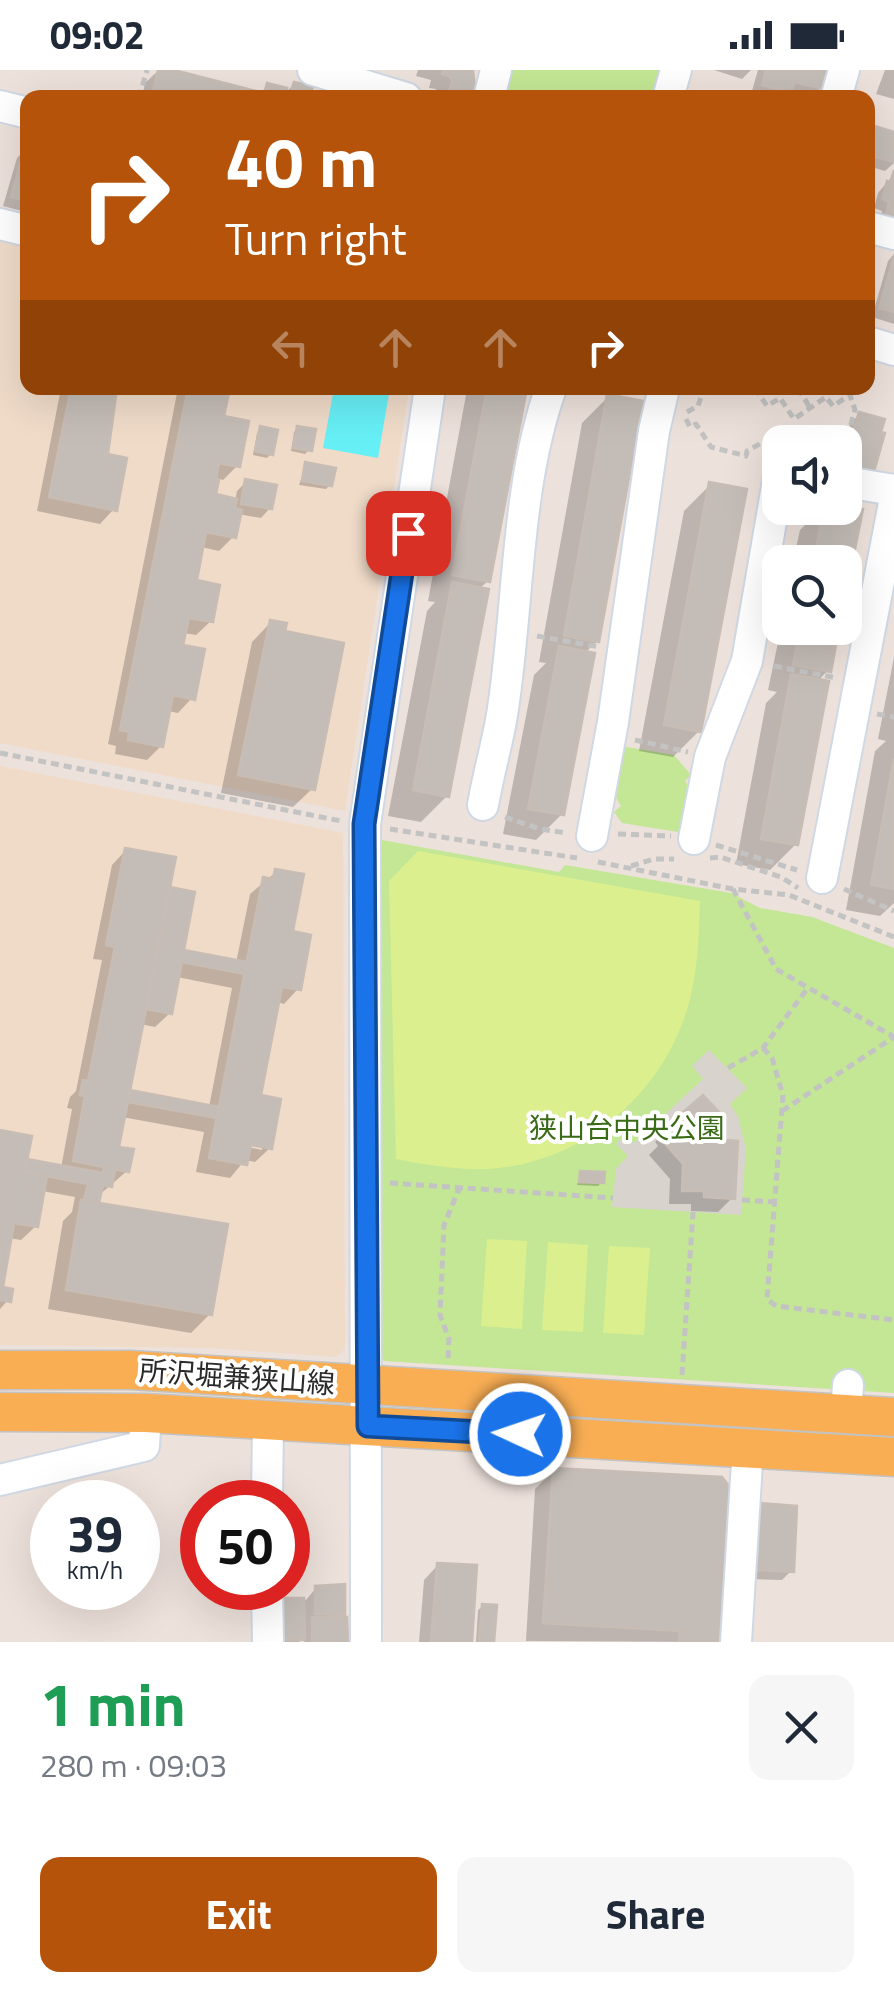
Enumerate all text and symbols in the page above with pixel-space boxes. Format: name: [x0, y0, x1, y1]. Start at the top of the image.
text: 09:02: [50, 6, 145, 64]
text: 40 m: [225, 108, 378, 214]
icon: right: [60, 130, 190, 260]
text: Turn right: [225, 204, 407, 272]
icon: left: [263, 320, 318, 375]
icon: ahead: [368, 320, 423, 375]
icon: ahead: [473, 320, 528, 375]
icon: right: [578, 320, 633, 375]
map controls: [762, 425, 862, 645]
button: sound: [762, 425, 862, 525]
pin: [366, 491, 451, 576]
icon: arrive: [381, 506, 436, 561]
button: search: [762, 545, 862, 645]
park label: 狭山台中央公園: [529, 1106, 725, 1149]
street label: 所沢堀兼狭山線: [138, 1348, 336, 1405]
position arrow: [468, 1382, 572, 1486]
speed limit sign: 50: [180, 1480, 310, 1610]
text: 39: [67, 1495, 123, 1571]
text: km/h: [67, 1551, 123, 1589]
text: 1 min: [40, 1658, 186, 1749]
button: close: [749, 1675, 854, 1780]
text: 280 m · 09:03: [40, 1741, 227, 1789]
button: Exit: [40, 1857, 437, 1972]
button: Share: [457, 1857, 854, 1972]

